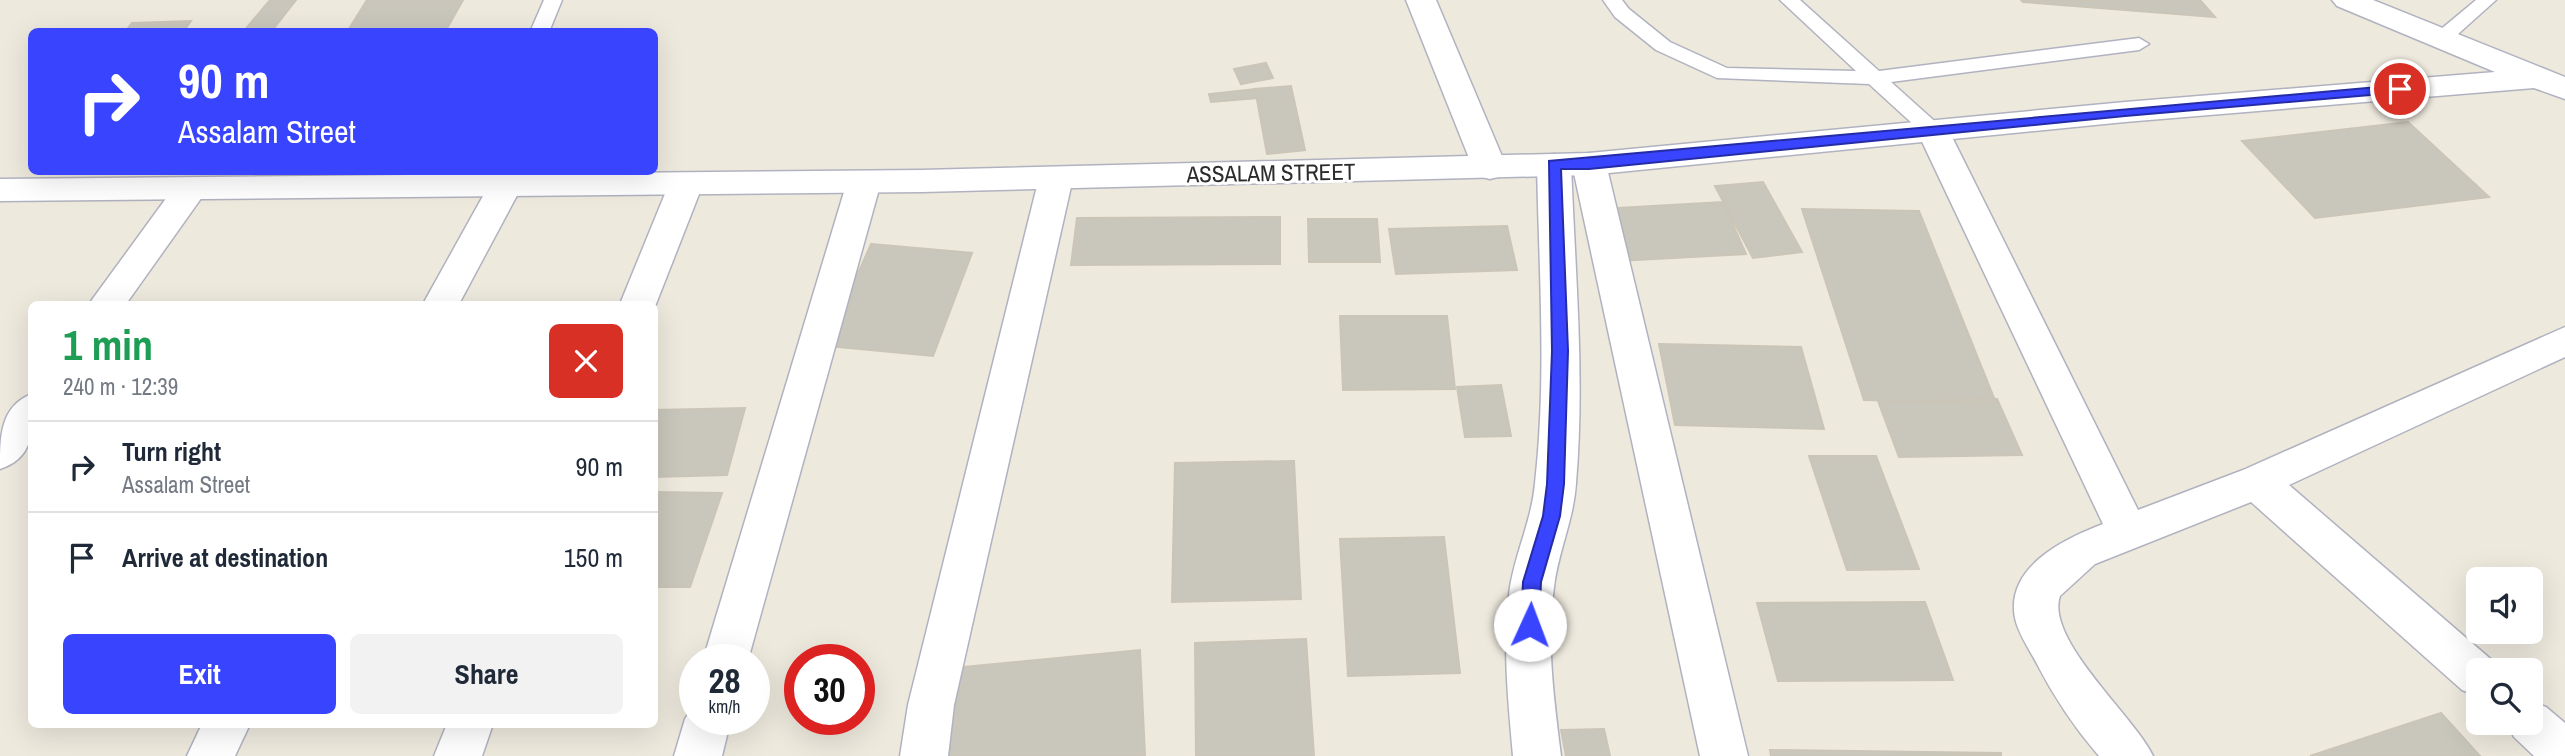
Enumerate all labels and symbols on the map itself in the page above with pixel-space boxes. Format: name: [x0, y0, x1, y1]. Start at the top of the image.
pin: [2370, 59, 2430, 119]
street label: ASSALAM STREET: [1185, 156, 1356, 189]
position arrow: [1493, 588, 1567, 662]
speed limit sign: 30: [784, 644, 875, 735]

